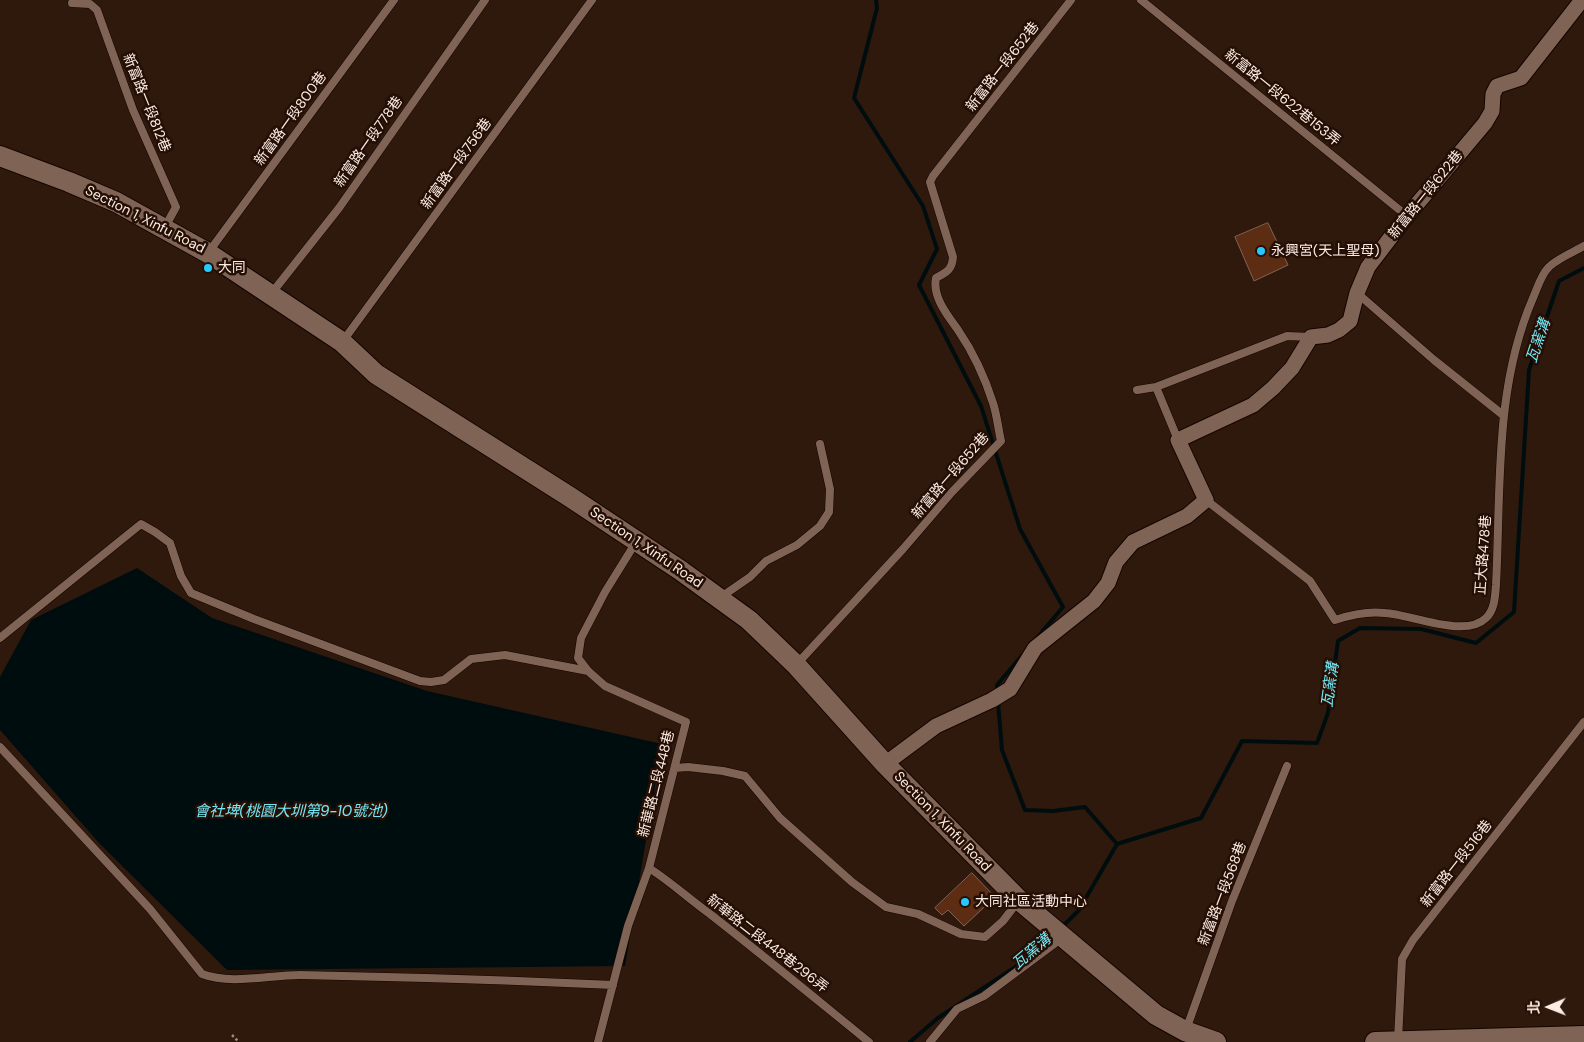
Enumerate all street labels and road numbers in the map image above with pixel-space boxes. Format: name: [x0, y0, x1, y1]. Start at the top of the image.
street label: 新富路一段652巷: [963, 19, 1043, 115]
street label: 新富路一段622巷153弄: [1221, 46, 1343, 150]
street label: 新富路一段812巷: [119, 51, 173, 155]
street label: 新富路一段800巷: [251, 69, 331, 169]
street label: 新富路一段778巷: [331, 93, 407, 191]
street label: 新富路一段756巷: [418, 115, 496, 213]
street label: 新富路一段622巷: [1385, 148, 1467, 242]
street label: Section 1, Xinfu Road: [82, 182, 208, 258]
street label: 新富路一段652巷: [909, 429, 993, 523]
street label: Section 1, Xinfu Road: [586, 504, 706, 592]
street label: 正大路478巷: [1473, 514, 1495, 596]
street label: 新華路二段448巷: [636, 729, 678, 839]
street label: Section 1, Xinfu Road: [890, 769, 994, 875]
street label: 新富路一段516巷: [1418, 817, 1496, 911]
street label: 新富路一段568巷: [1195, 840, 1251, 948]
street label: 新華路二段448巷296弄: [703, 892, 831, 996]

